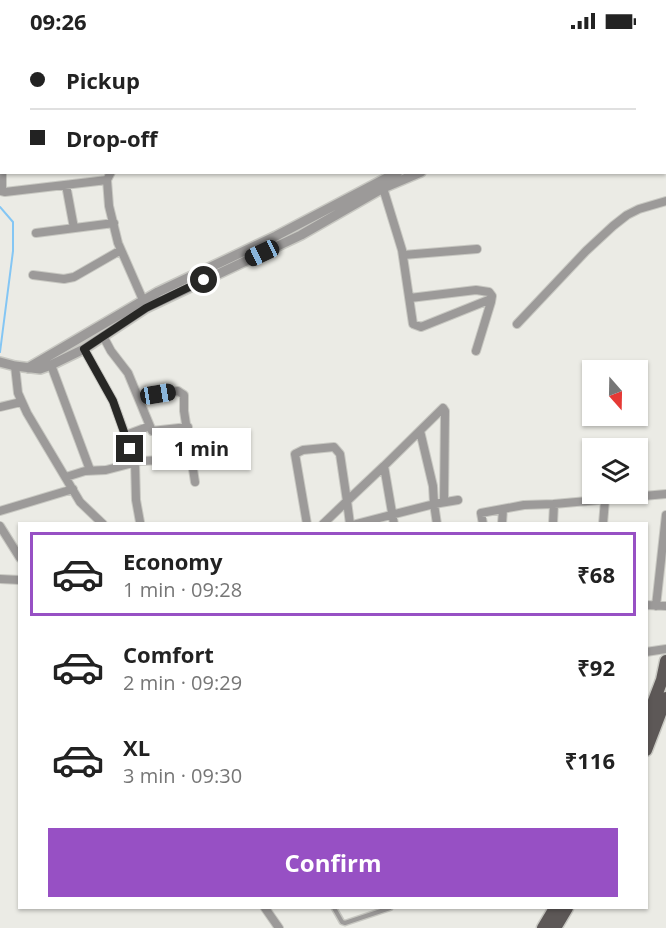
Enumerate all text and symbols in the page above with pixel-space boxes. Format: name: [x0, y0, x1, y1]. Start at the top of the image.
text: 09:26: [30, 6, 87, 36]
text: Pickup: [66, 65, 140, 95]
text: Drop-off: [66, 123, 158, 153]
car: [242, 237, 282, 269]
route start: [190, 266, 217, 293]
north arrow: [582, 360, 648, 426]
map controls: [582, 360, 648, 504]
car: [139, 382, 177, 406]
callout: 1 min: [151, 428, 250, 470]
route end: [116, 435, 143, 462]
text: 1 min: [174, 435, 229, 462]
button: layers: [582, 438, 648, 504]
text: Economy: [123, 546, 222, 576]
icon: car: [51, 547, 105, 601]
text: ₹68: [577, 559, 615, 589]
text: 1 min · 09:28: [123, 576, 242, 603]
text: Comfort: [123, 639, 214, 669]
icon: car: [51, 640, 105, 694]
text: ₹92: [577, 652, 615, 682]
text: 2 min · 09:29: [123, 669, 242, 696]
text: XL: [123, 732, 150, 762]
icon: car: [51, 733, 105, 787]
text: ₹116: [565, 745, 615, 775]
text: 3 min · 09:30: [123, 762, 242, 789]
button: Confirm: [48, 828, 618, 897]

